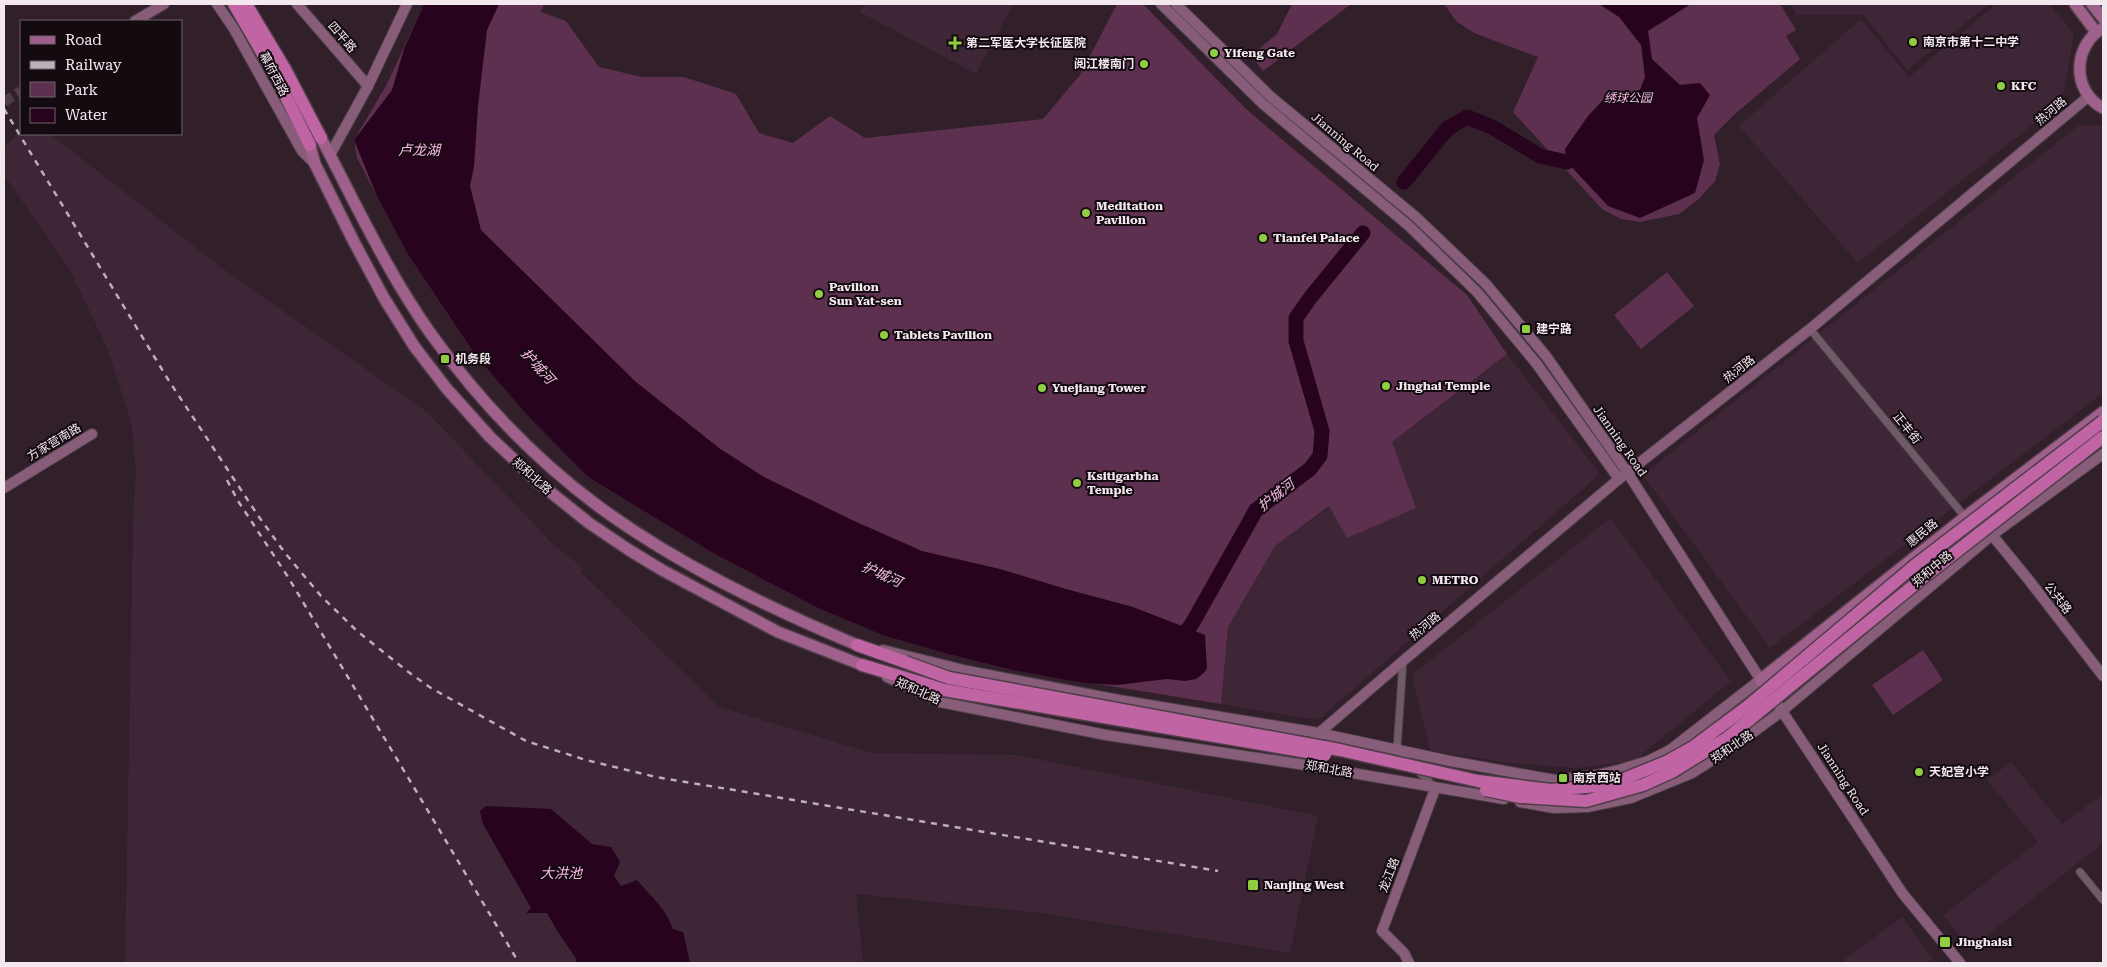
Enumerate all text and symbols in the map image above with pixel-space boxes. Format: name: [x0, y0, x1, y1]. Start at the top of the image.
street label: 四平路: [325, 19, 359, 55]
legend: [20, 20, 182, 135]
text: Road: [65, 31, 102, 49]
place label: 南京市第十二中学: [1923, 35, 2019, 49]
marker: 第二军医大学长征医院: [948, 36, 962, 50]
place label: 第二军医大学长征医院: [966, 36, 1086, 50]
marker: 南京市第十二中学: [1907, 36, 1919, 48]
place label: Yifeng Gate: [1224, 46, 1295, 60]
marker: Yifeng Gate: [1208, 47, 1220, 59]
street label: 幕府西路: [257, 50, 291, 98]
text: Railway: [65, 56, 122, 74]
place label: 阅江楼南门: [1074, 57, 1134, 71]
marker: 阅江楼南门: [1138, 58, 1150, 70]
place label: KFC: [2011, 79, 2037, 93]
marker: KFC: [1995, 80, 2007, 92]
text: Park: [65, 81, 99, 99]
park label: 绣球公园: [1604, 91, 1654, 105]
street label: 热河路: [2033, 94, 2069, 128]
text: Water: [65, 106, 107, 124]
street label: Jianning Road: [1309, 110, 1382, 174]
water label: 卢龙湖: [398, 142, 442, 158]
place label: Meditation Pavilion: [1096, 199, 1163, 227]
marker: Meditation Pavilion: [1080, 207, 1092, 219]
place label: Tianfei Palace: [1273, 231, 1360, 245]
marker: Tianfei Palace: [1257, 232, 1269, 244]
place label: Pavilion Sun Yat-sen: [829, 280, 902, 308]
marker: Pavilion Sun Yat-sen: [813, 288, 825, 300]
place label: 建宁路: [1536, 322, 1572, 336]
marker: 建宁路: [1520, 323, 1532, 335]
place label: Tablets Pavilion: [894, 328, 992, 342]
marker: Tablets Pavilion: [878, 329, 890, 341]
water label: 护城河: [518, 345, 560, 389]
place label: 机务段: [455, 352, 491, 366]
street label: 热河路: [1721, 352, 1757, 386]
marker: 机务段: [439, 353, 451, 365]
place label: Jinghai Temple: [1396, 379, 1490, 393]
marker: Jinghai Temple: [1380, 380, 1392, 392]
place label: Yuejiang Tower: [1052, 381, 1146, 395]
marker: Yuejiang Tower: [1036, 382, 1048, 394]
street label: Jianning Road: [1590, 403, 1650, 479]
street label: 正丰街: [1890, 410, 1924, 446]
street label: 方家营南路: [25, 421, 83, 463]
street label: 郑和北路: [509, 455, 555, 497]
place label: Ksitigarbha Temple: [1087, 469, 1158, 497]
water label: 护城河: [1255, 474, 1300, 514]
marker: Ksitigarbha Temple: [1071, 477, 1083, 489]
street label: 惠民路: [1904, 516, 1940, 550]
street label: 郑和中路: [1909, 548, 1955, 590]
water label: 护城河: [860, 558, 907, 591]
place label: METRO: [1432, 573, 1479, 587]
marker: METRO: [1416, 574, 1428, 586]
street label: 公共路: [2041, 580, 2075, 616]
street label: 热河路: [1407, 609, 1443, 643]
street label: 郑和北路: [893, 675, 943, 707]
street label: 郑和北路: [1708, 728, 1756, 766]
street label: Jianning Road: [1814, 740, 1872, 818]
street label: 郑和北路: [1304, 758, 1354, 780]
place label: 天妃宫小学: [1929, 765, 1989, 779]
marker: 天妃宫小学: [1913, 766, 1925, 778]
place label: 南京西站: [1573, 771, 1621, 785]
marker: 南京西站: [1557, 772, 1569, 784]
street label: 龙江路: [1376, 856, 1402, 894]
water label: 大洪池: [540, 865, 584, 881]
marker: Nanjing West: [1246, 878, 1260, 892]
place label: Nanjing West: [1264, 878, 1344, 892]
marker: Jinghaisi: [1938, 935, 1952, 949]
place label: Jinghaisi: [1956, 935, 2012, 949]

